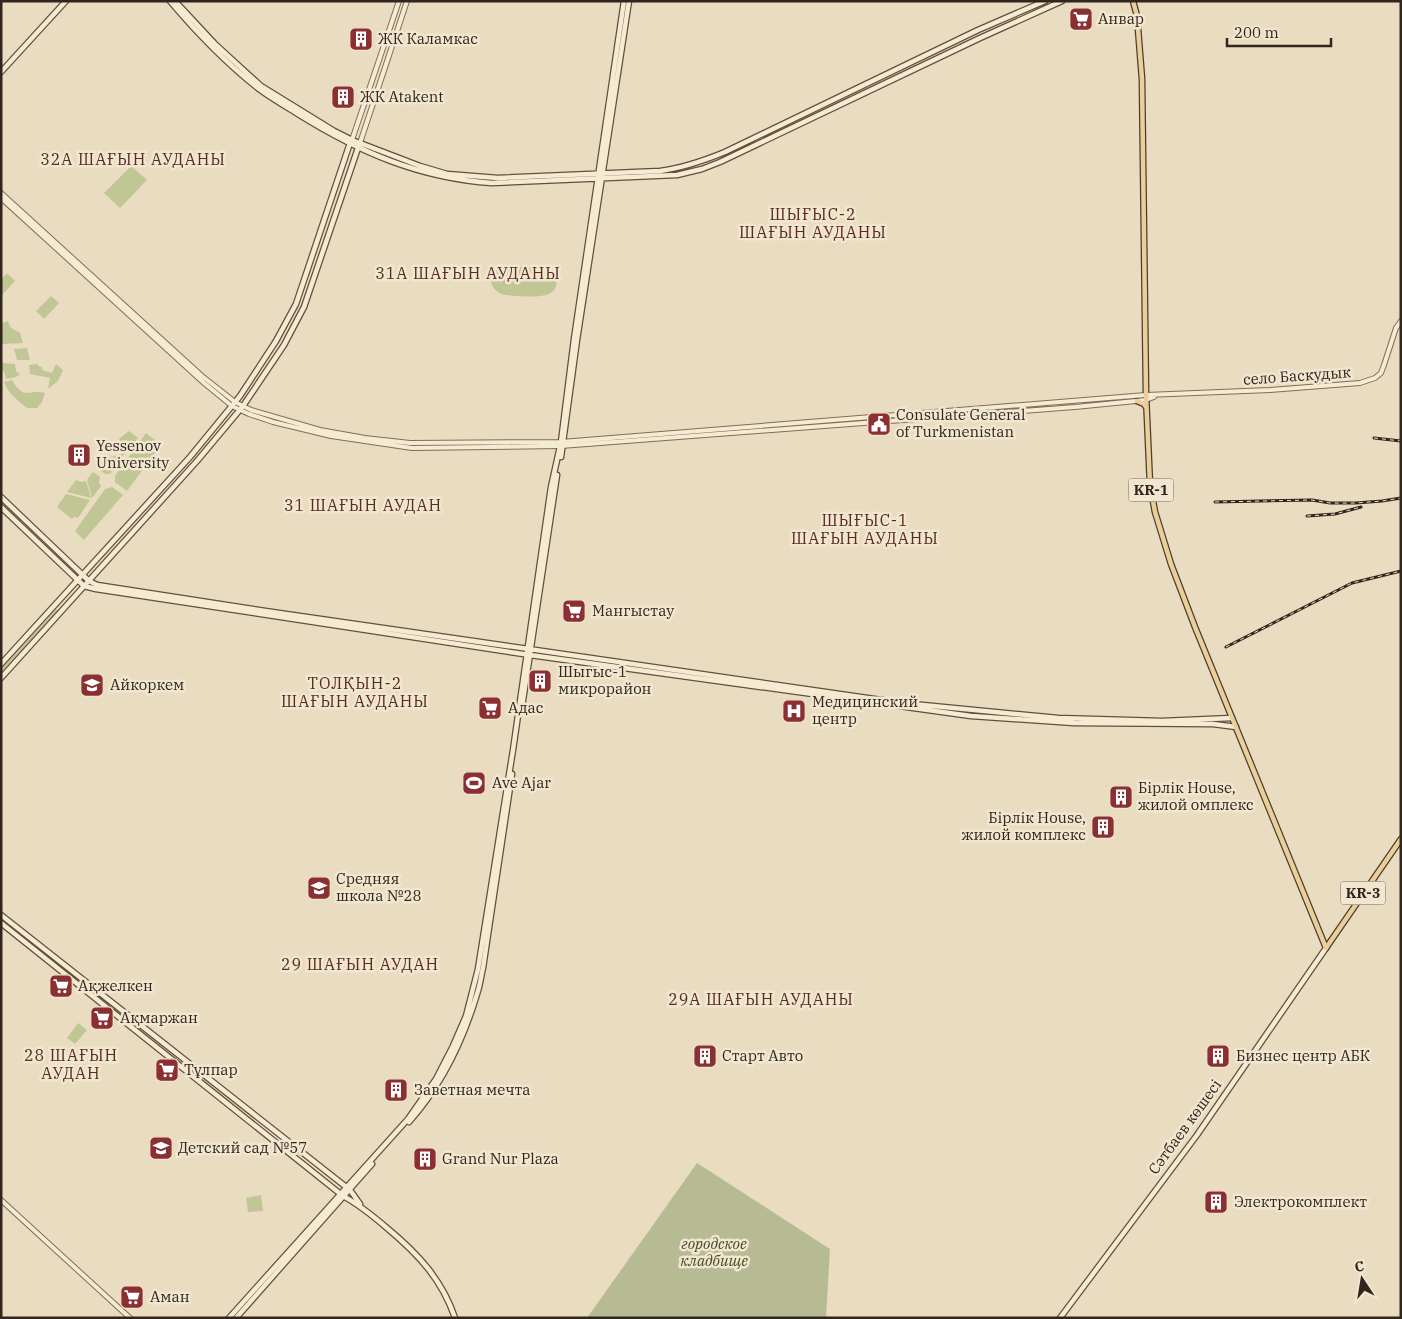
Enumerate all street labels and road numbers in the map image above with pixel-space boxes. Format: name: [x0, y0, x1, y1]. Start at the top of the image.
street label: село Баскудык: [1242, 362, 1352, 389]
road number: KR-1: [1128, 478, 1174, 502]
road number: KR-3: [1340, 881, 1386, 904]
street label: Сәтбаев көшесі: [1144, 1075, 1226, 1178]

